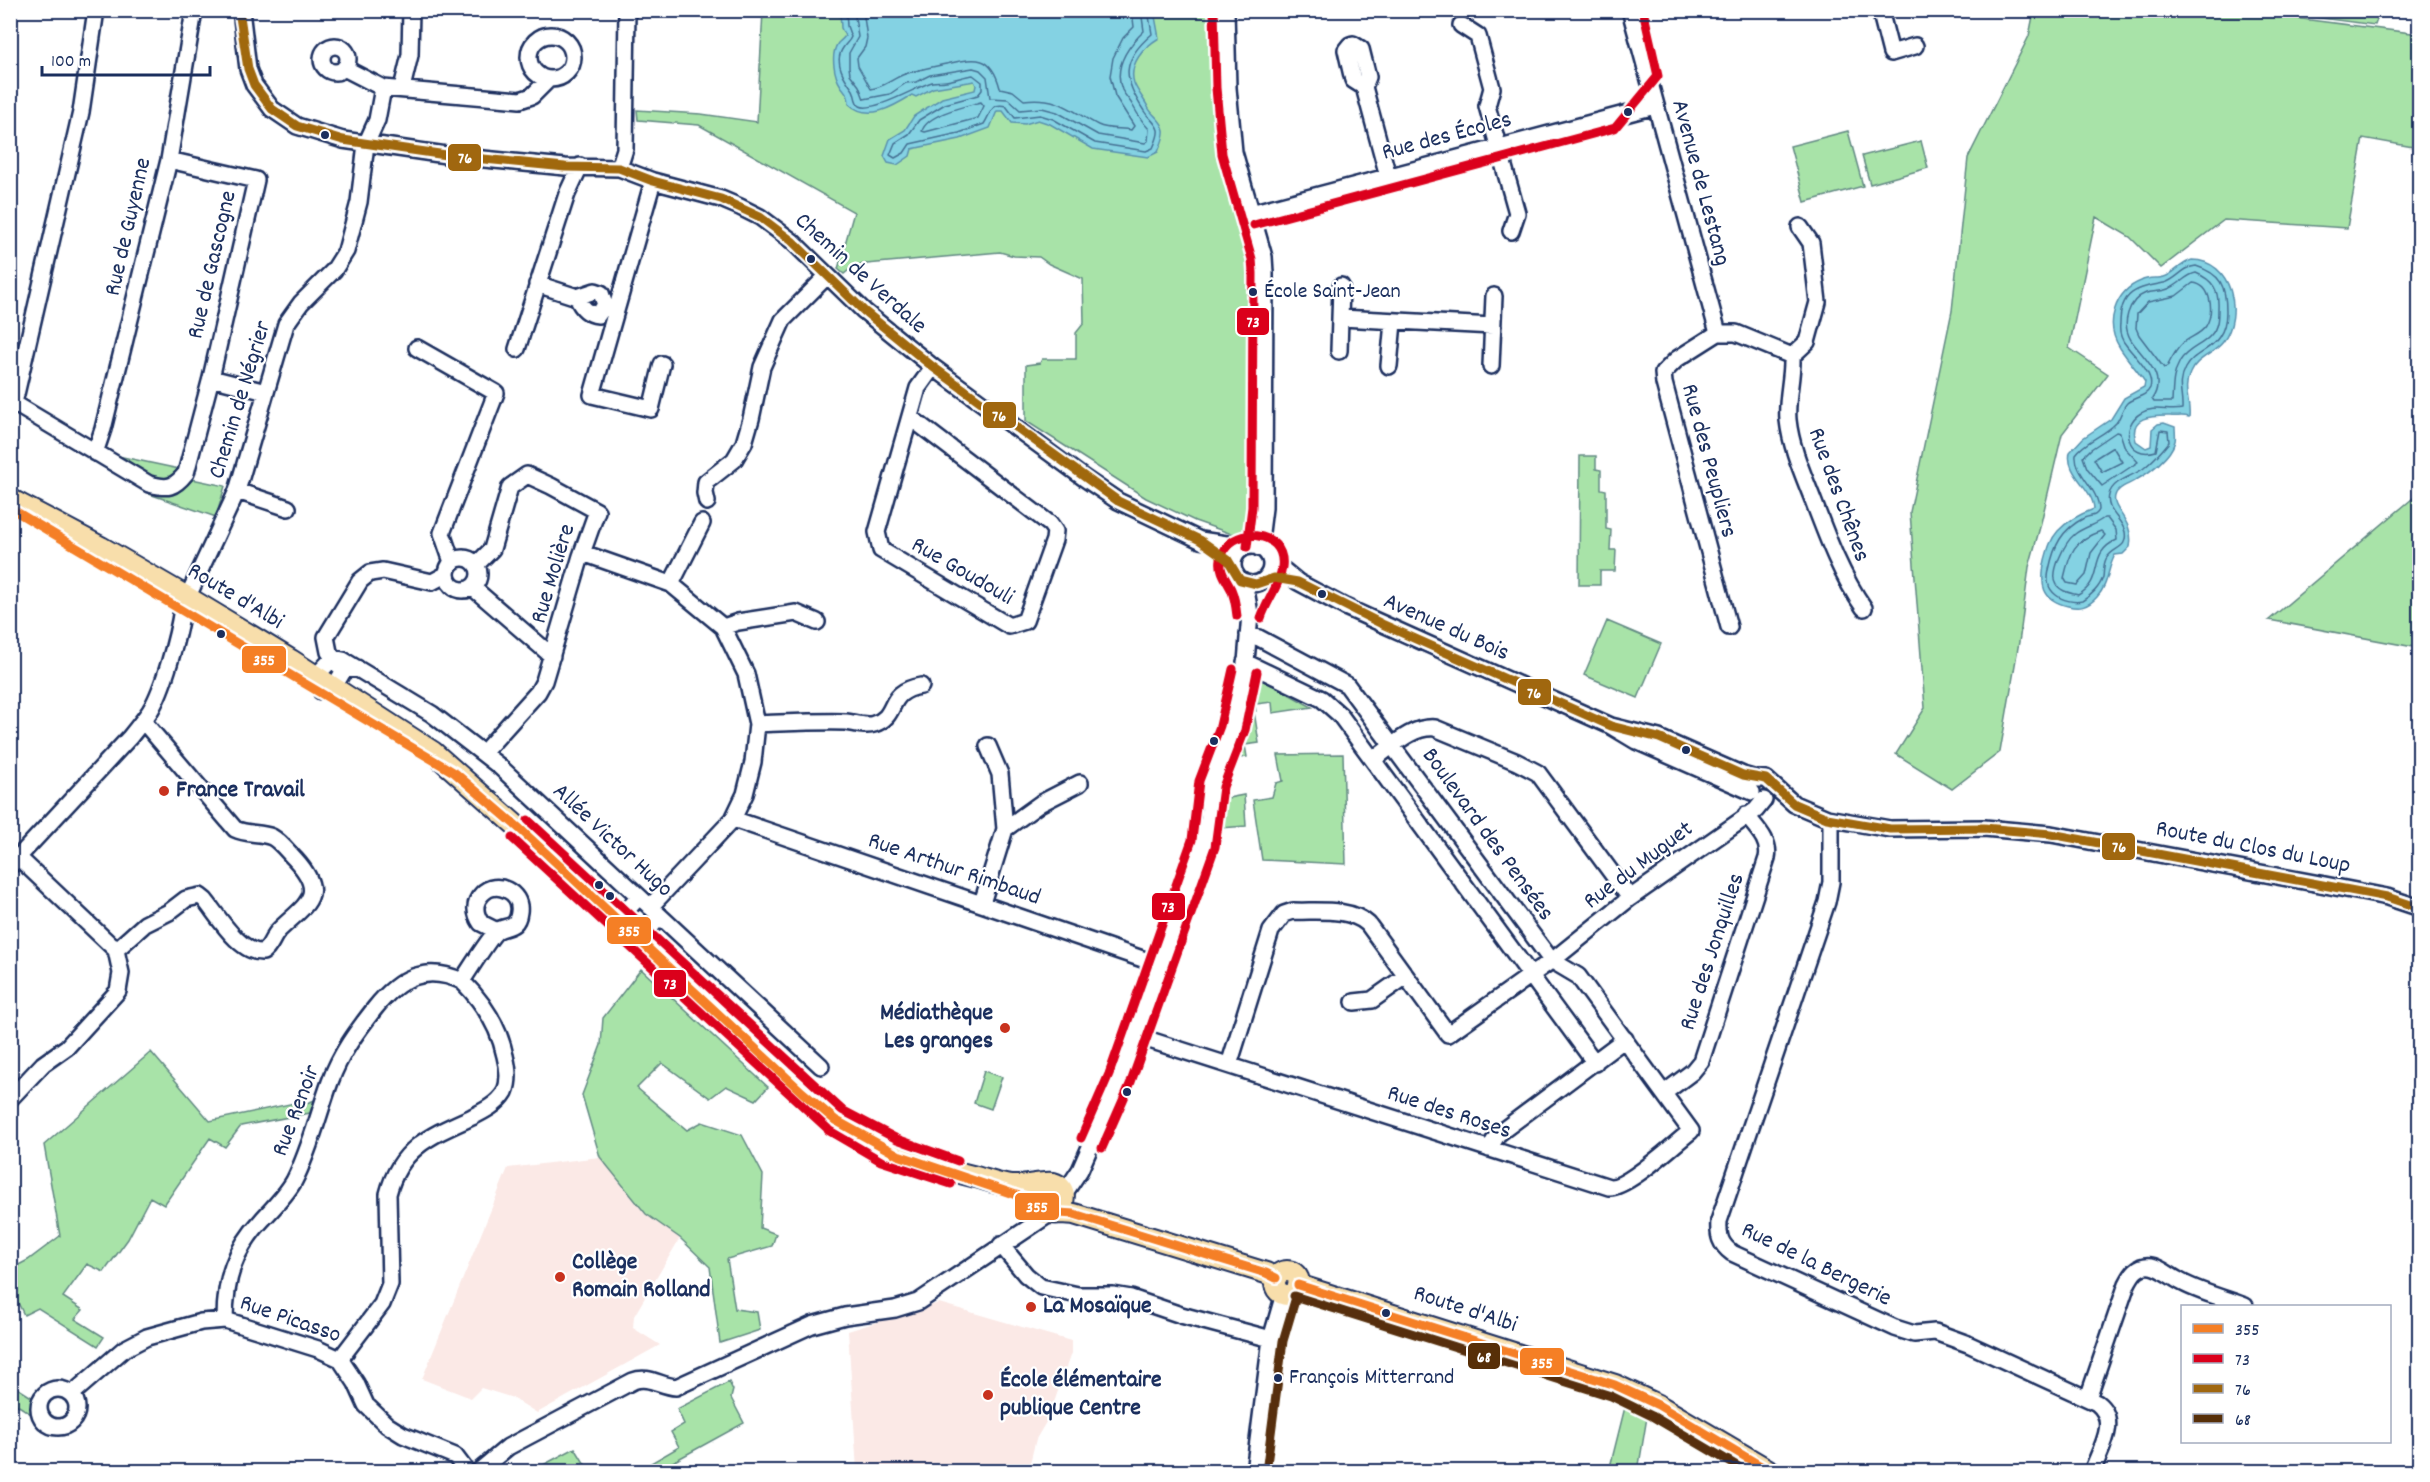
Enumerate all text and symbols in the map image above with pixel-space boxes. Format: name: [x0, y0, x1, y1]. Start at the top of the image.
scale bar: [42, 39, 210, 77]
text: 100 m: [51, 50, 91, 75]
street label: Avenue de Lestang: [1661, 96, 1739, 270]
street label: Rue des Écoles: [1378, 103, 1516, 171]
unlabelled marker: [1622, 106, 1634, 118]
unlabelled marker: [319, 129, 331, 141]
line badge: 76: [447, 143, 482, 172]
text: 76: [458, 148, 472, 171]
street label: Rue de Guyenne: [97, 155, 161, 299]
street label: Rue de Gascogne: [179, 187, 247, 343]
street label: Chemin de Verdale: [786, 205, 934, 343]
unlabelled marker: [805, 253, 817, 265]
place label: École Saint-Jean: [1264, 277, 1401, 308]
marker: École Saint-Jean: [1247, 286, 1259, 298]
line badge: 73: [1236, 307, 1270, 336]
text: 73: [1246, 312, 1260, 335]
street label: Chemin de Négrier: [201, 317, 281, 483]
street label: Rue des Peupliers: [1671, 380, 1745, 542]
line badge: 76: [982, 401, 1017, 429]
text: 76: [992, 406, 1006, 429]
street label: Rue des Chênes: [1798, 423, 1878, 567]
street label: Rue Molière: [523, 520, 585, 628]
street label: Rue Goudouli: [904, 529, 1020, 615]
street label: Route d'Albi: [180, 555, 290, 639]
street label: Avenue du Bois: [1378, 585, 1514, 671]
unlabelled marker: [1316, 588, 1328, 600]
unlabelled marker: [215, 628, 227, 640]
line badge: 355: [241, 645, 287, 674]
text: 355: [253, 650, 275, 673]
line badge: 76: [1517, 678, 1552, 706]
text: 76: [1527, 683, 1541, 706]
unlabelled marker: [1208, 735, 1220, 747]
street label: Boulevard des Pensées: [1413, 741, 1561, 929]
unlabelled marker: [1680, 744, 1692, 756]
place label: France Travail: [176, 774, 305, 808]
street label: Allée Victor Hugo: [544, 776, 680, 906]
marker: France Travail: [157, 784, 171, 798]
street label: Route du Clos du Loup: [2153, 812, 2353, 884]
street label: Rue du Muguet: [1577, 813, 1701, 919]
street label: Rue Arthur Rimbaud: [863, 825, 1045, 915]
line badge: 76: [2101, 832, 2136, 861]
text: 76: [2112, 837, 2126, 860]
street label: Rue des Jonquilles: [1672, 869, 1754, 1035]
unlabelled marker: [593, 879, 605, 891]
unlabelled marker: [604, 890, 616, 902]
line badge: 73: [1151, 892, 1186, 921]
text: 73: [1161, 897, 1175, 920]
line badge: 355: [606, 916, 652, 945]
text: 355: [618, 921, 640, 944]
line badge: 73: [653, 969, 687, 998]
text: 73: [663, 974, 677, 997]
place label: Médiathèque Les granges: [880, 997, 993, 1059]
marker: Médiathèque Les granges: [998, 1021, 1012, 1035]
street label: Rue Renoir: [264, 1060, 330, 1162]
street label: Rue des Roses: [1383, 1077, 1515, 1149]
unlabelled marker: [1121, 1086, 1133, 1098]
line badge: 355: [1014, 1192, 1060, 1221]
text: 355: [1026, 1197, 1048, 1220]
street label: Rue de la Bergerie: [1735, 1214, 1897, 1316]
place label: Collège Romain Rolland: [572, 1246, 710, 1308]
marker: Collège Romain Rolland: [553, 1270, 567, 1284]
street label: Route d'Albi: [1409, 1277, 1521, 1343]
street label: Rue Picasso: [235, 1287, 345, 1353]
place label: La Mosaïque: [1043, 1290, 1152, 1324]
marker: La Mosaïque: [1024, 1300, 1038, 1314]
legend: [2181, 1305, 2391, 1443]
unlabelled marker: [1380, 1307, 1392, 1319]
text: 355: [2235, 1319, 2260, 1344]
line badge: 68: [1467, 1342, 1501, 1370]
text: 68: [1477, 1347, 1492, 1370]
line badge: 355: [1519, 1347, 1565, 1376]
text: 73: [2235, 1349, 2250, 1374]
text: 355: [1531, 1353, 1553, 1376]
place label: François Mitterrand: [1289, 1363, 1454, 1394]
place label: École élémentaire publique Centre: [1000, 1364, 1162, 1426]
marker: François Mitterrand: [1272, 1372, 1284, 1384]
text: 76: [2235, 1379, 2251, 1404]
marker: École élémentaire publique Centre: [981, 1388, 995, 1402]
text: 68: [2235, 1409, 2251, 1434]

